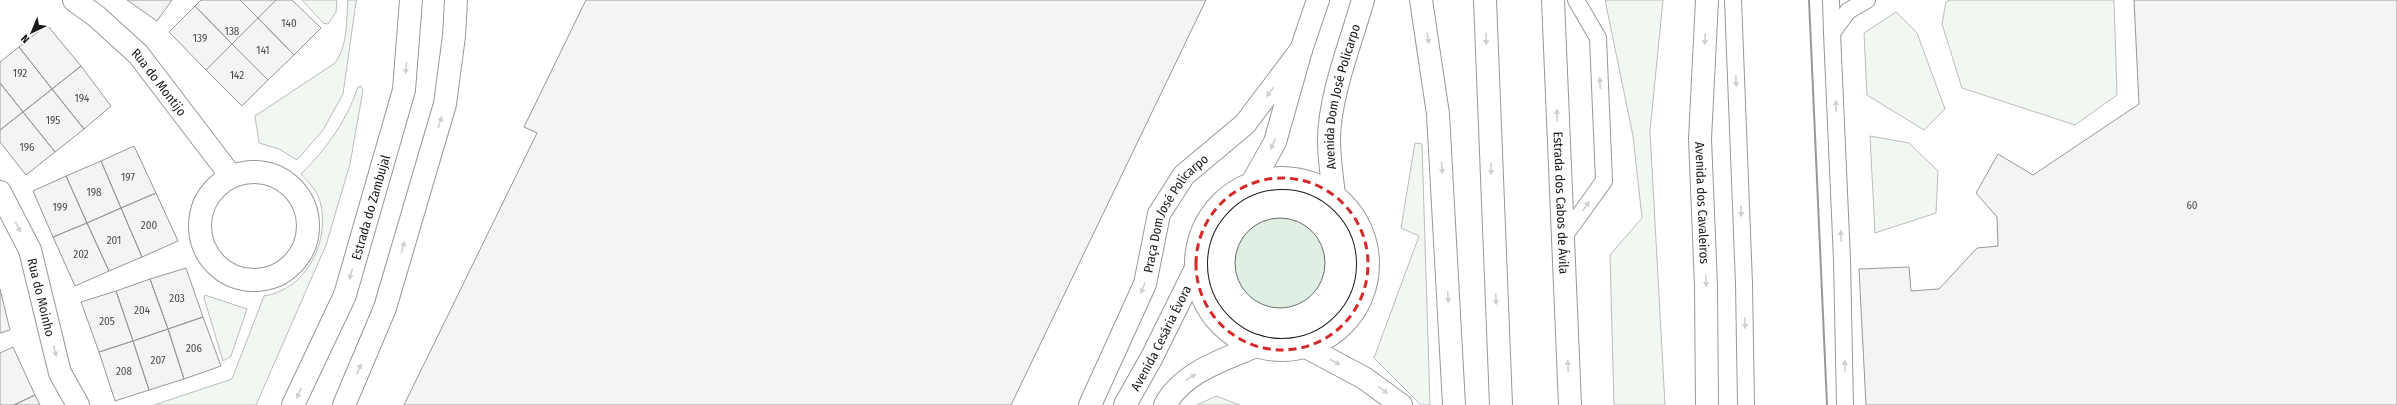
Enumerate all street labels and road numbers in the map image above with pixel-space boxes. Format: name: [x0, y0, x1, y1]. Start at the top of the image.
street label: Avenida Dom José Policarpo: [1321, 22, 1363, 170]
street label: Rua do Montijo: [129, 45, 190, 119]
street label: Estrada dos Cabos de Ávila: [1551, 131, 1572, 274]
street label: Avenida dos Cavaleiros: [1693, 141, 1713, 265]
street label: Praça Dom José Policarpo: [1140, 151, 1211, 274]
street label: Estrada do Zambujal: [348, 152, 393, 262]
street label: Rua do Moinho: [25, 257, 58, 338]
street label: Avenida Cesária Évora: [1127, 283, 1194, 393]

